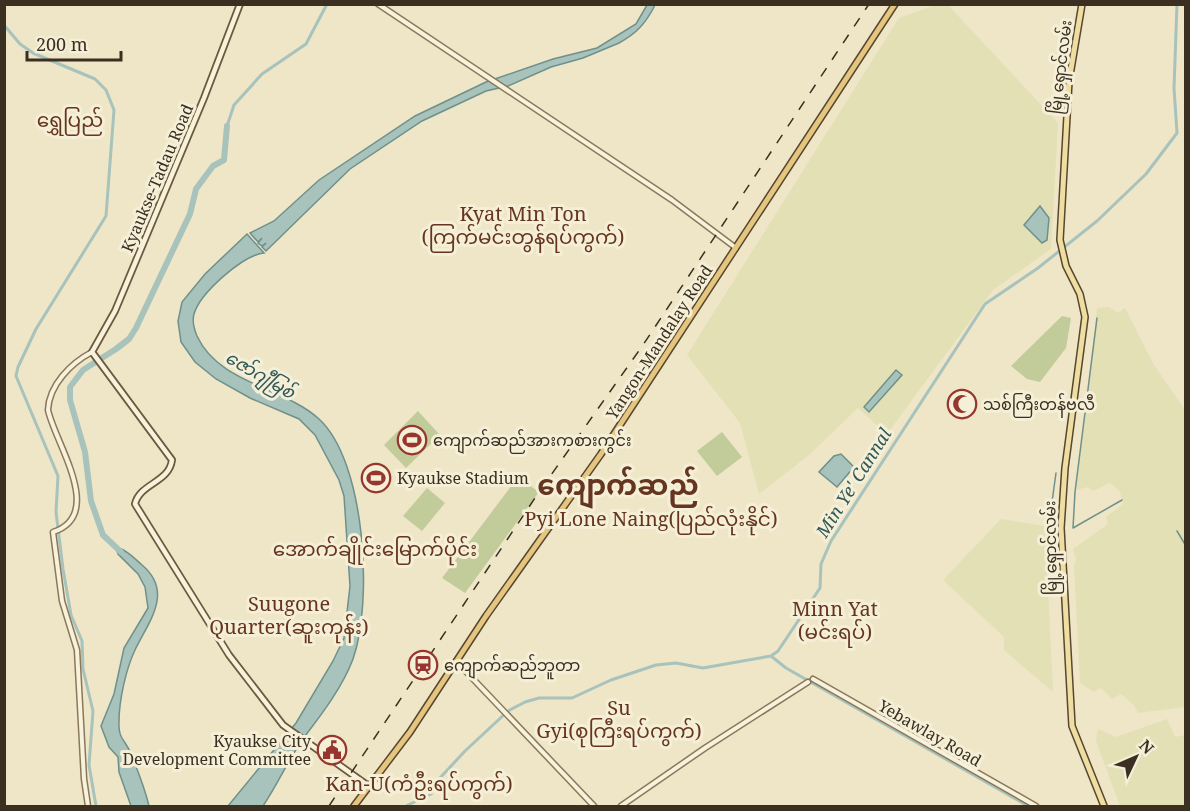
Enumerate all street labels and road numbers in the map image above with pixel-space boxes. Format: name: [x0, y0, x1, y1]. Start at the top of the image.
street label: မြို့ရှောင်လမ်း: [1043, 19, 1081, 116]
street label: Kyaukse-Tadau Road: [116, 100, 198, 256]
street label: Yangon-Mandalay Road: [600, 260, 717, 424]
street label: မြို့ရှောင်လမ်း: [1038, 500, 1066, 596]
street label: Yebawlay Road: [874, 694, 986, 771]

